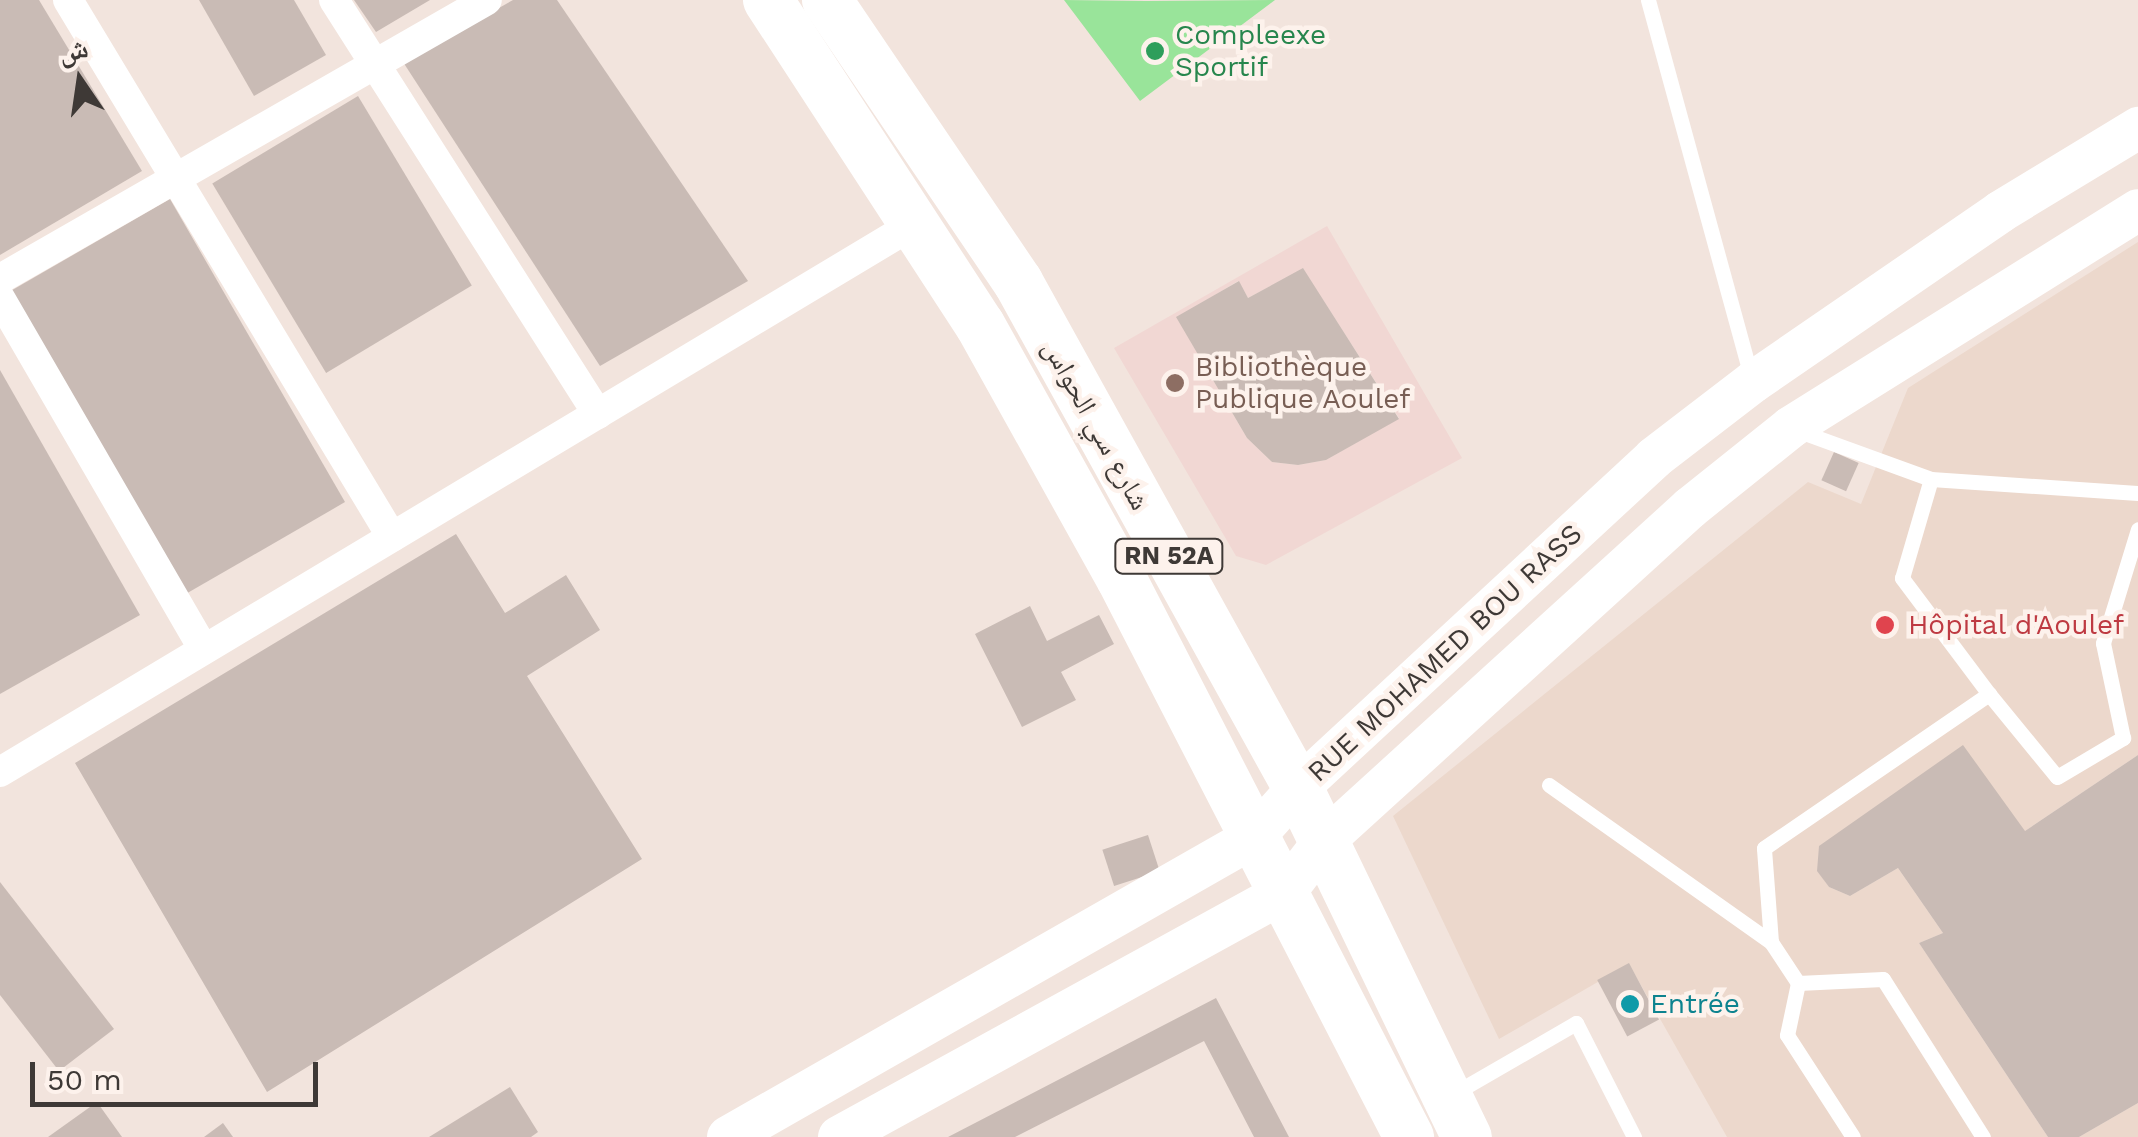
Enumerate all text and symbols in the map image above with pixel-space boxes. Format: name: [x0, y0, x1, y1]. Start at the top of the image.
place label: Compleexe Sportif: [1175, 18, 1326, 84]
north arrow: [30, 30, 130, 130]
text: ش: [55, 31, 91, 70]
marker: Compleexe Sportif: [1144, 40, 1166, 62]
street label: شارع سي الحواس: [1035, 334, 1157, 516]
place label: Bibliothèque Publique Aoulef: [1195, 350, 1411, 416]
marker: Bibliothèque Publique Aoulef: [1164, 372, 1186, 394]
street label: RUE MOHAMED BOU RASS: [1301, 517, 1589, 789]
road number: RN 52A: [1114, 536, 1224, 576]
place label: Hôpital d'Aoulef: [1908, 608, 2125, 642]
marker: Hôpital d'Aoulef: [1872, 612, 1898, 638]
place label: Entrée: [1650, 987, 1740, 1021]
marker: Entrée: [1619, 993, 1641, 1015]
scale bar: [35, 1042, 322, 1104]
text: 50 m: [47, 1062, 122, 1097]

